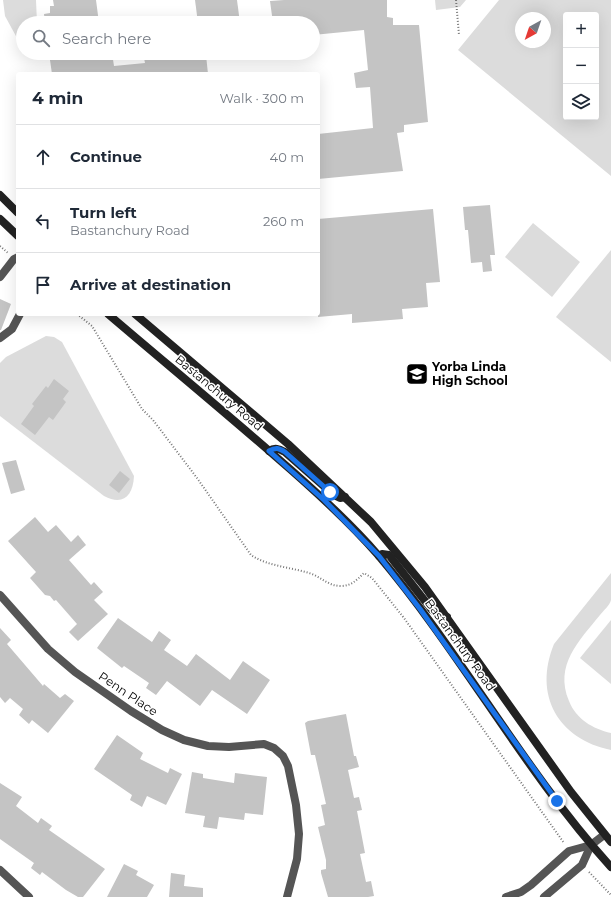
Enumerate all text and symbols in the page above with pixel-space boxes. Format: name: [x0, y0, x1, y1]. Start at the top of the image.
north arrow: [515, 12, 551, 48]
map controls: [563, 12, 599, 120]
button: +: [563, 12, 599, 48]
search box: [16, 16, 320, 60]
icon: search: [30, 27, 52, 49]
text: Search here: [62, 29, 151, 48]
button: −: [563, 48, 599, 84]
button: layers: [563, 84, 599, 120]
text: 4 min: [32, 88, 83, 108]
text: Walk · 300 m: [219, 90, 304, 106]
icon: ahead: [32, 146, 54, 168]
text: Continue: [70, 147, 142, 166]
text: 40 m: [270, 149, 304, 165]
text: Turn left: [70, 203, 137, 222]
icon: left: [32, 210, 54, 232]
text: 260 m: [263, 213, 304, 229]
text: Bastanchury Road: [70, 222, 190, 238]
icon: arrive: [32, 274, 54, 296]
text: Arrive at destination: [70, 275, 231, 294]
street label: Bastanchury Road: [172, 351, 266, 434]
place label: Yorba Linda High School: [431, 359, 508, 388]
school or university icon: Yorba Linda High School: [404, 361, 430, 387]
route start: [321, 483, 339, 501]
street label: Bastanchury Road: [422, 596, 499, 694]
street label: Penn Place: [96, 668, 161, 719]
route end: [548, 792, 566, 810]

